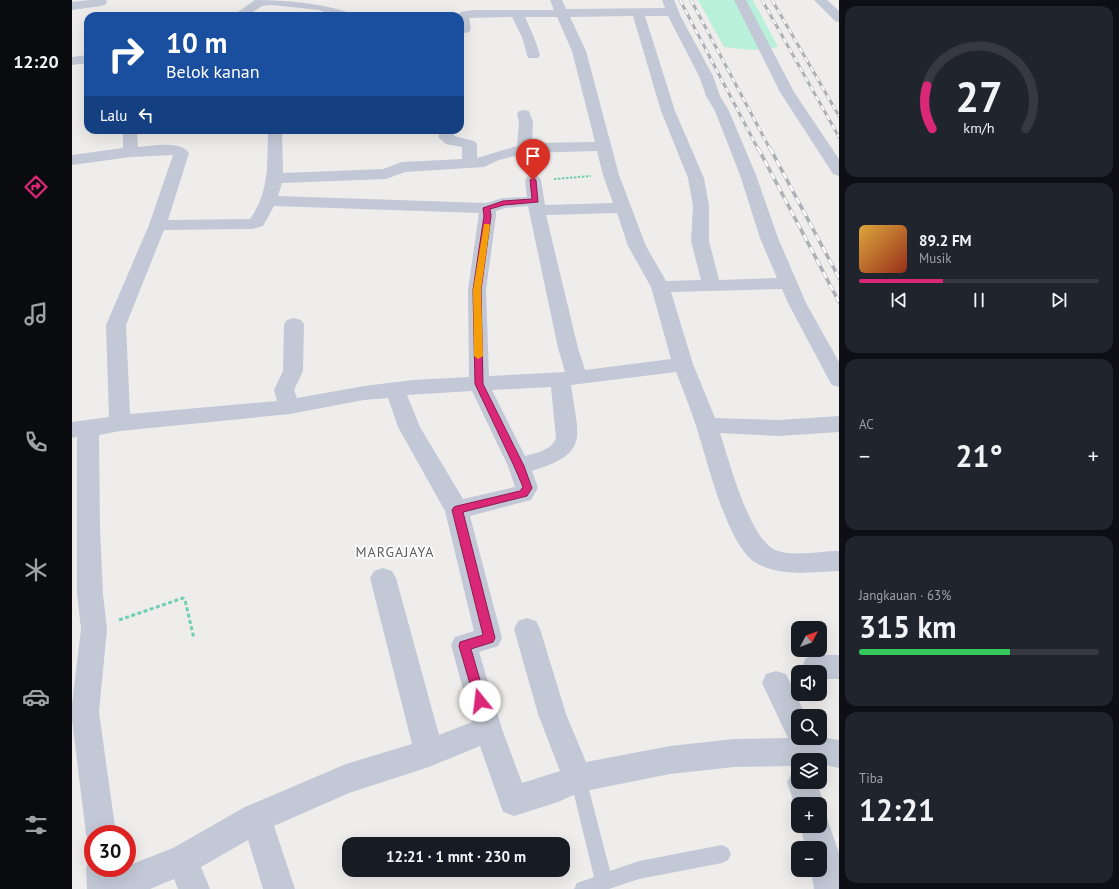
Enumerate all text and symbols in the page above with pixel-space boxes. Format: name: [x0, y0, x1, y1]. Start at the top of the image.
text: 10 m: [166, 24, 227, 61]
icon: right: [100, 28, 152, 80]
text: 12:20: [13, 50, 59, 73]
text: Belok kanan: [166, 60, 260, 83]
text: 27: [955, 70, 1003, 123]
icon: left: [135, 104, 157, 126]
text: Lalu: [100, 106, 127, 125]
text: km/h: [963, 118, 995, 137]
pin: [516, 139, 550, 180]
icon: arrive: [522, 145, 544, 167]
icon: directions: [22, 173, 50, 201]
text: 89.2 FM: [919, 231, 972, 250]
text: Musik: [919, 250, 951, 267]
icon: previous: [888, 289, 910, 311]
icon: pause: [968, 289, 990, 311]
icon: next: [1048, 289, 1070, 311]
icon: music: [22, 300, 50, 328]
text: AC: [859, 416, 874, 433]
icon: phone: [22, 428, 50, 456]
text: 21°: [955, 436, 1003, 475]
text: −: [859, 442, 870, 470]
text: +: [1088, 442, 1099, 470]
district label: MARGAJAYA: [355, 543, 435, 561]
icon: climate: [22, 556, 50, 584]
text: Jangkauan · 63%: [859, 587, 951, 604]
text: 315 km: [859, 607, 957, 646]
north arrow: [791, 621, 827, 657]
map controls: [791, 621, 827, 877]
button: sound: [791, 665, 827, 701]
position arrow: [459, 680, 501, 722]
icon: car: [22, 683, 50, 711]
button: search: [791, 709, 827, 745]
button: layers: [791, 753, 827, 789]
text: Tiba: [859, 770, 883, 787]
text: 12:21: [859, 790, 935, 829]
button: +: [791, 797, 827, 833]
icon: filters: [22, 811, 50, 839]
speed limit sign: 30: [84, 825, 136, 877]
button: −: [791, 841, 827, 877]
text: 12:21 · 1 mnt · 230 m: [386, 847, 526, 866]

